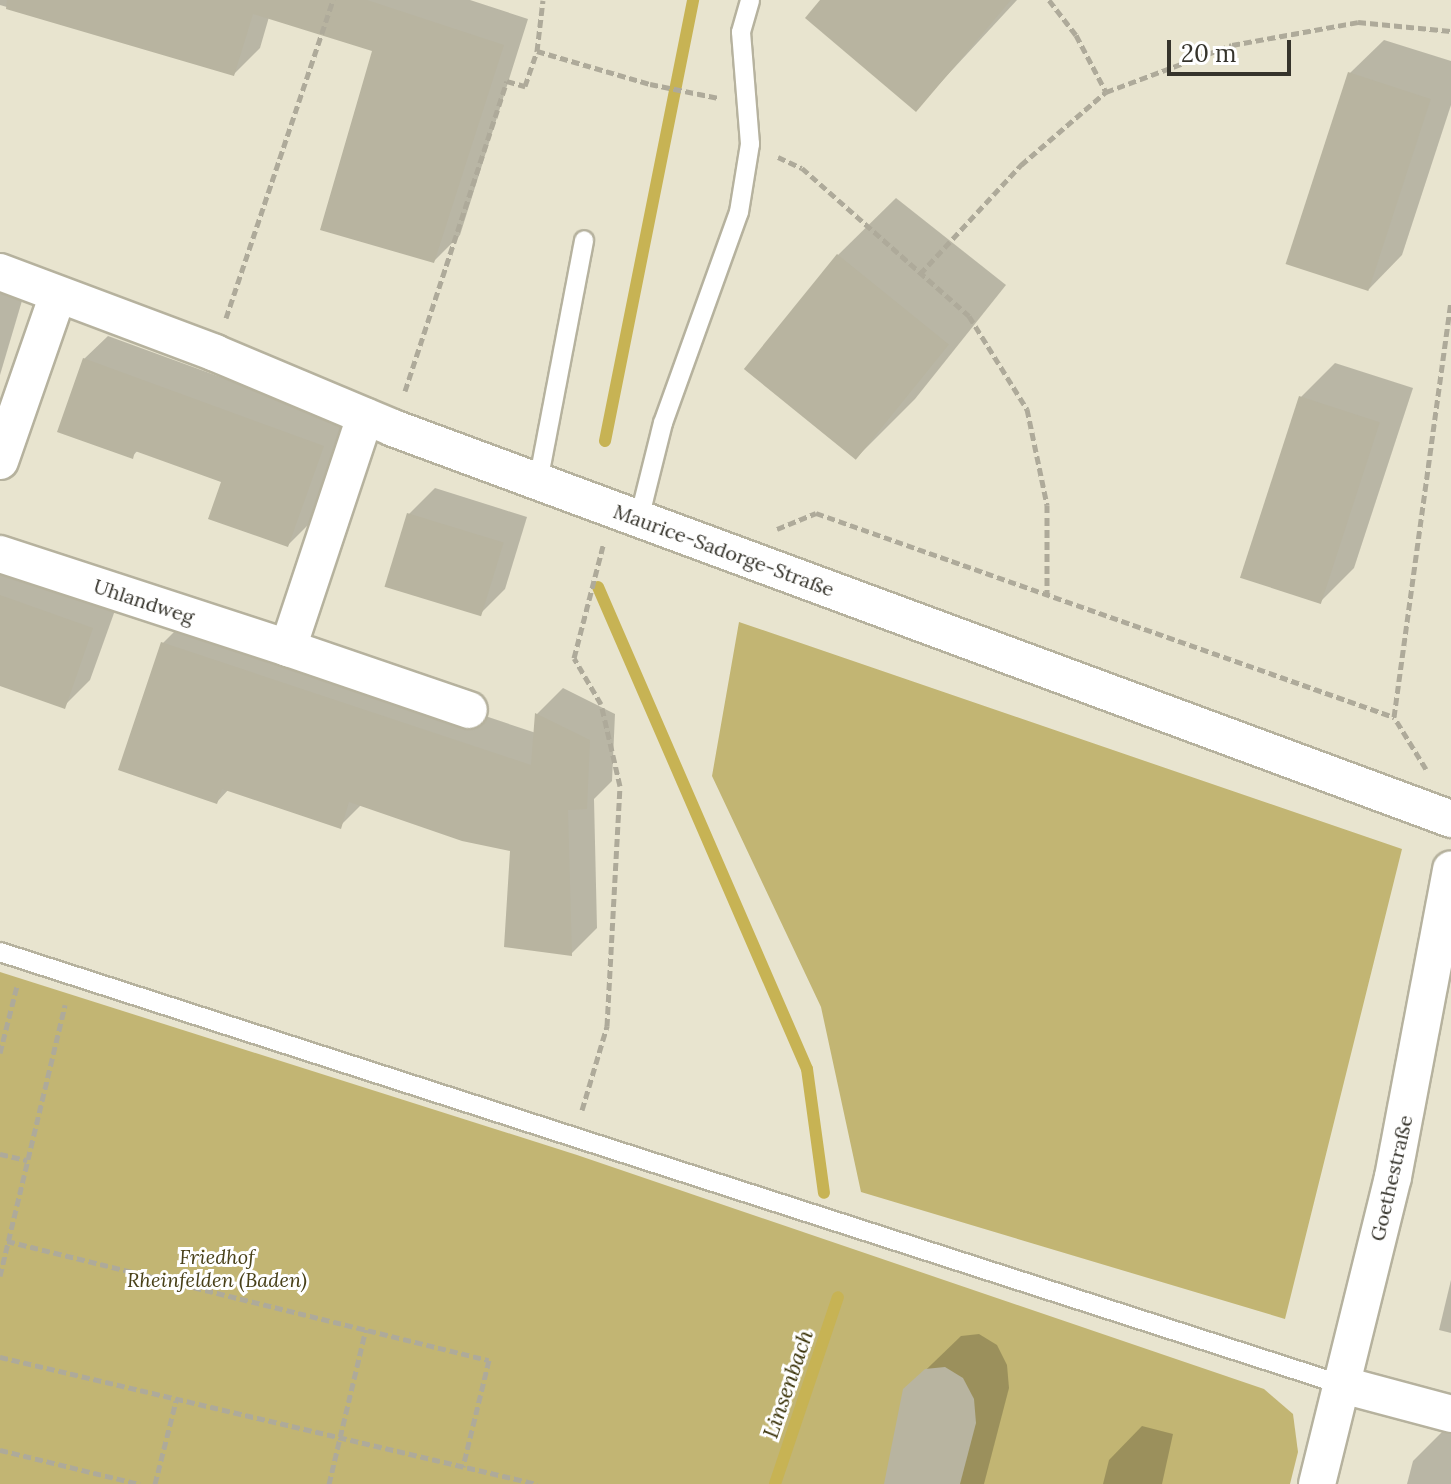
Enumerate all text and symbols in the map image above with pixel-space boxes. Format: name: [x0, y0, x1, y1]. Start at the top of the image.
scale bar: [1171, 24, 1295, 74]
text: 20 m: [1181, 38, 1237, 69]
street label: Maurice-Sadorge-Straße: [610, 499, 838, 601]
street label: Uhlandweg: [91, 573, 197, 629]
street label: Goethestraße: [1365, 1113, 1417, 1243]
park label: Friedhof Rheinfelden (Baden): [127, 1244, 307, 1291]
water label: Linsenbach: [757, 1326, 819, 1442]

